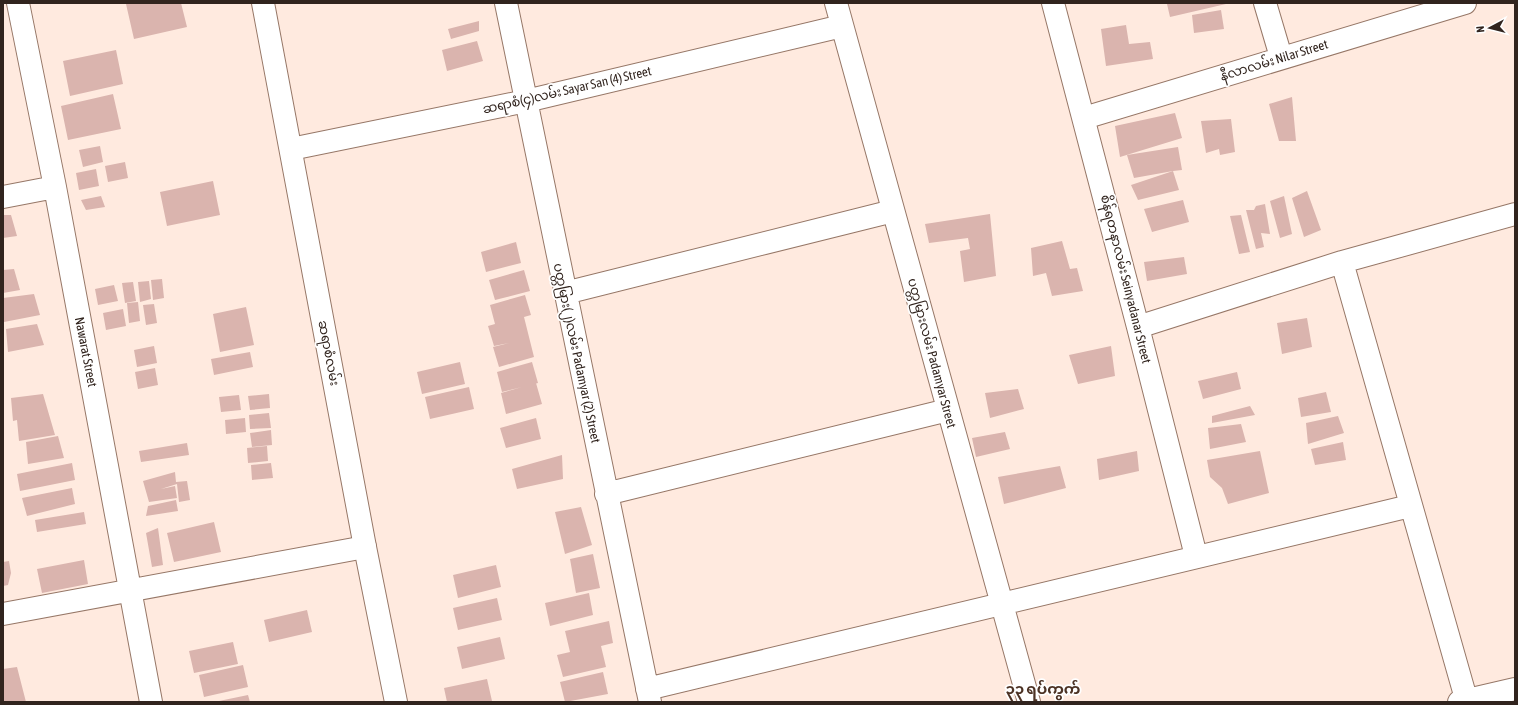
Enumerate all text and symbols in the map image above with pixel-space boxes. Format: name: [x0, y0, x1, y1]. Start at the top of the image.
north arrow: [1470, 8, 1510, 48]
text: N: [1474, 25, 1486, 33]
street label: နီလာလမ်း Nilar Street: [1218, 35, 1331, 86]
street label: ဆရာစံ(၄)လမ်း Sayar San (4) Street: [481, 62, 654, 120]
street label: စိန်ရတနာလမ်း Seinyadanar Street: [1095, 193, 1155, 366]
street label: ပတ္တမြား(၂)လမ်း Padamyar (2) Street: [548, 261, 604, 445]
street label: ပတ္တမြားလမ်း Padamyar Street: [902, 276, 960, 431]
street label: Nawarat Street: [72, 316, 100, 389]
street label: ဆရာစံလမ်း: [312, 319, 344, 388]
district label: ၃၃ ရပ်ကွက်: [1005, 679, 1081, 701]

